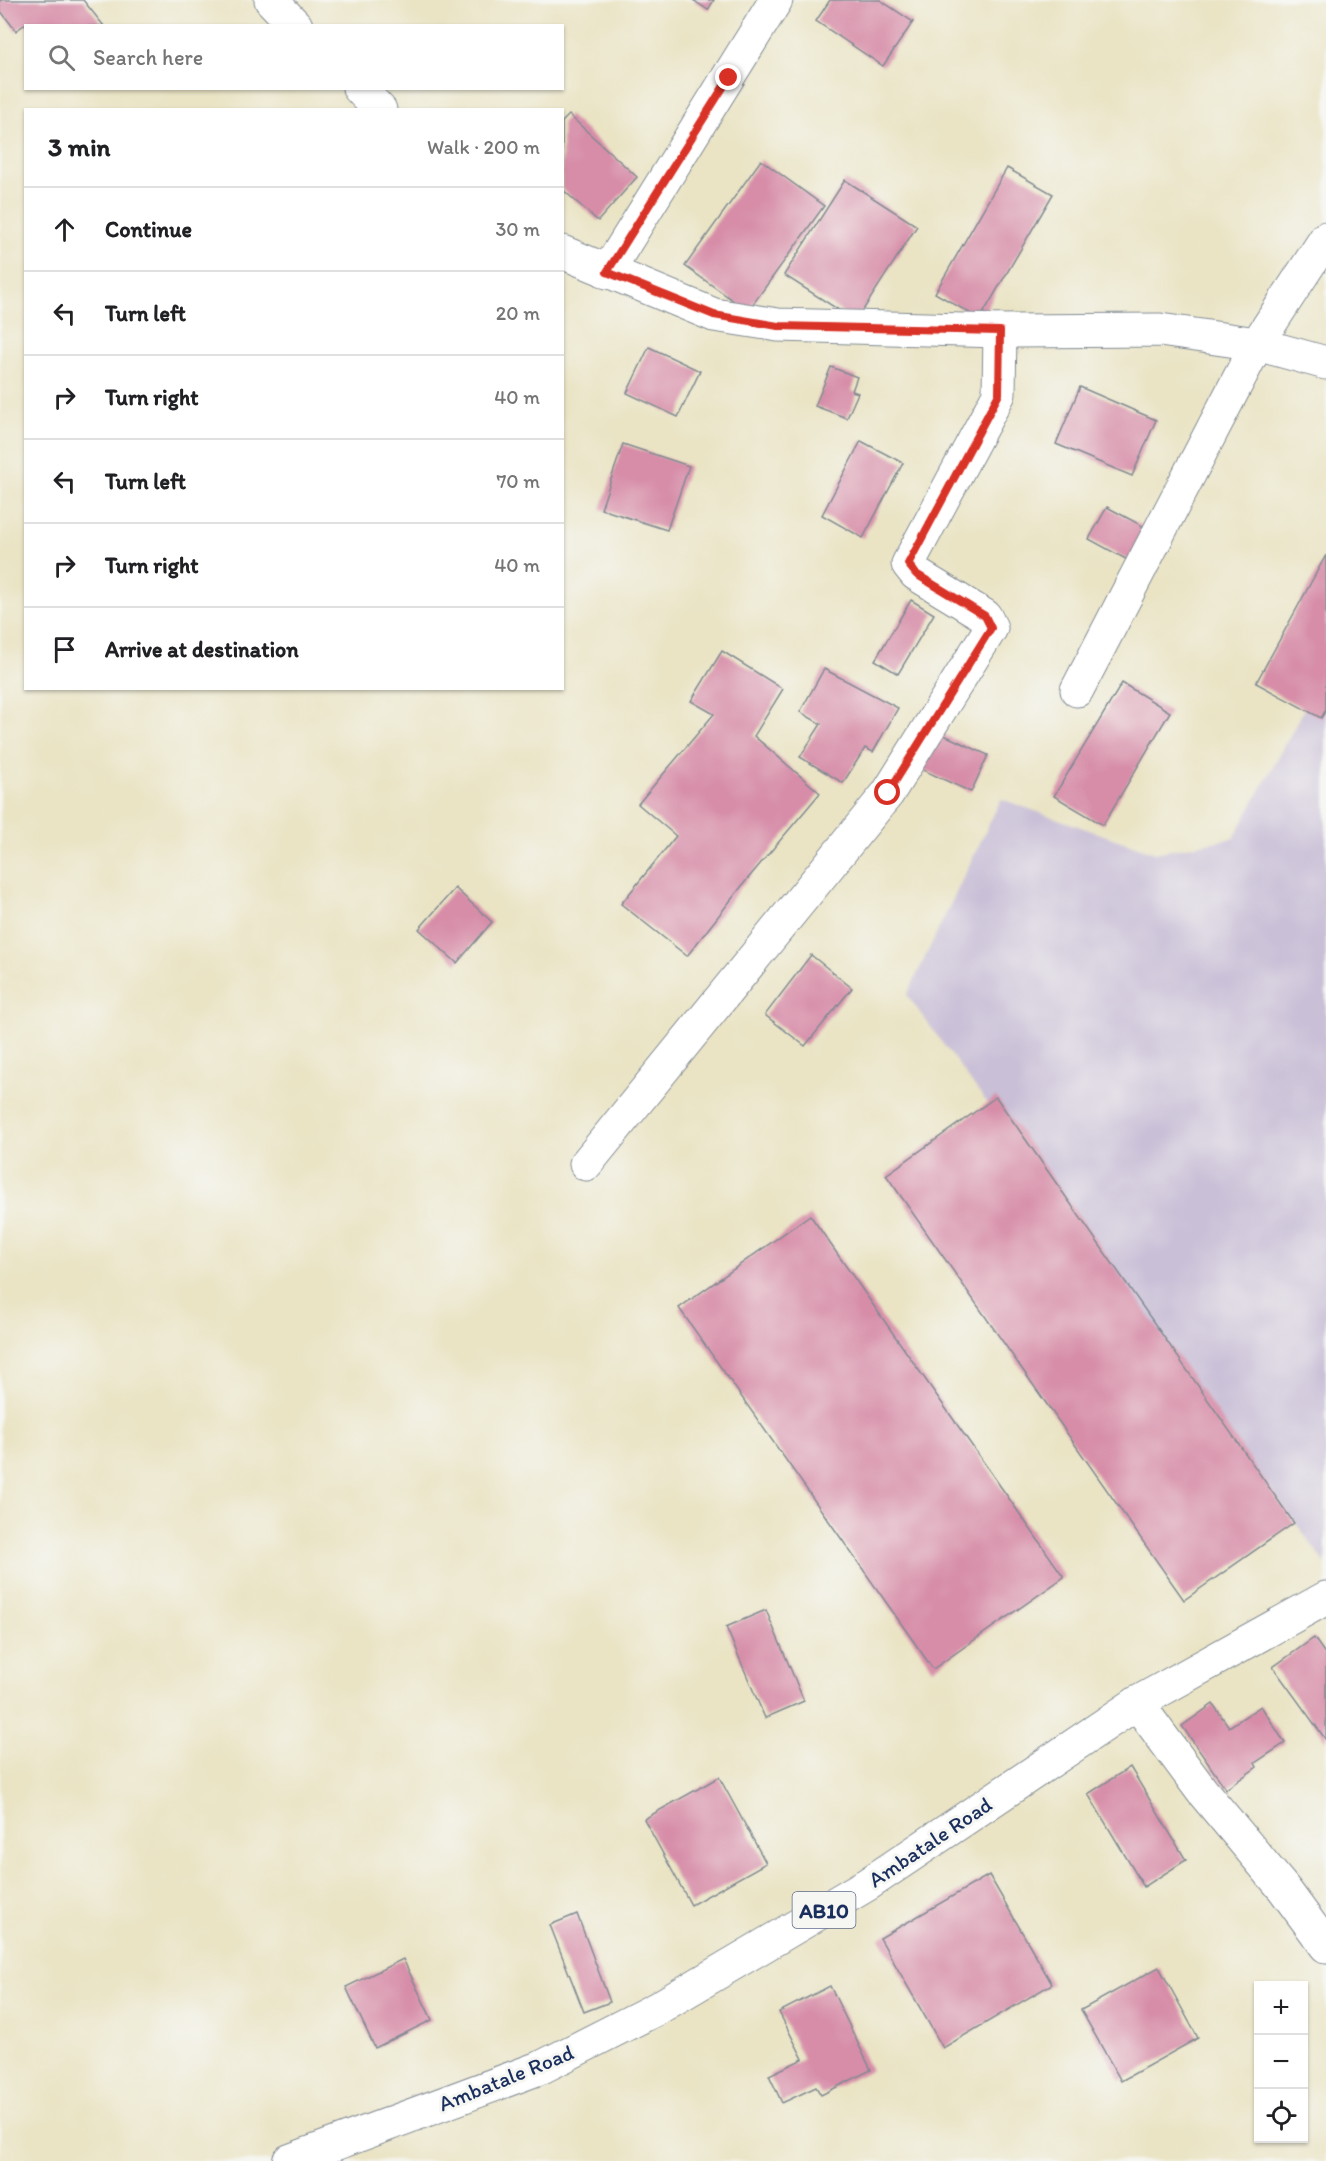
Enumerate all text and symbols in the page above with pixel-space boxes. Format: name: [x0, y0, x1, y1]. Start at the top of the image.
search box: [24, 24, 564, 90]
icon: search: [45, 41, 78, 74]
text: Search here: [93, 44, 203, 71]
route end: [715, 64, 741, 90]
text: 3 min: [48, 131, 110, 163]
text: Walk · 200 m: [427, 135, 540, 159]
icon: ahead: [48, 213, 81, 246]
text: Continue: [105, 216, 192, 243]
text: 30 m: [495, 217, 540, 241]
icon: left: [48, 297, 81, 330]
text: Turn left: [105, 300, 186, 327]
text: 20 m: [496, 301, 540, 325]
icon: right: [48, 381, 81, 414]
text: Turn right: [105, 384, 199, 411]
text: 40 m: [494, 385, 540, 409]
icon: left: [48, 465, 81, 498]
text: Turn left: [105, 468, 186, 495]
text: 70 m: [496, 469, 540, 493]
icon: right: [48, 549, 81, 582]
text: Turn right: [105, 552, 199, 579]
text: 40 m: [494, 553, 540, 577]
icon: arrive: [48, 633, 81, 666]
text: Arrive at destination: [105, 636, 299, 663]
route start: [874, 779, 900, 805]
street label: Ambatale Road: [863, 1791, 997, 1893]
road number: AB10: [792, 1892, 856, 1928]
map controls: [1254, 1981, 1308, 2143]
button: +: [1254, 1981, 1308, 2035]
button: −: [1254, 2035, 1308, 2089]
street label: Ambatale Road: [434, 2039, 578, 2117]
button: locate: [1254, 2089, 1308, 2143]

